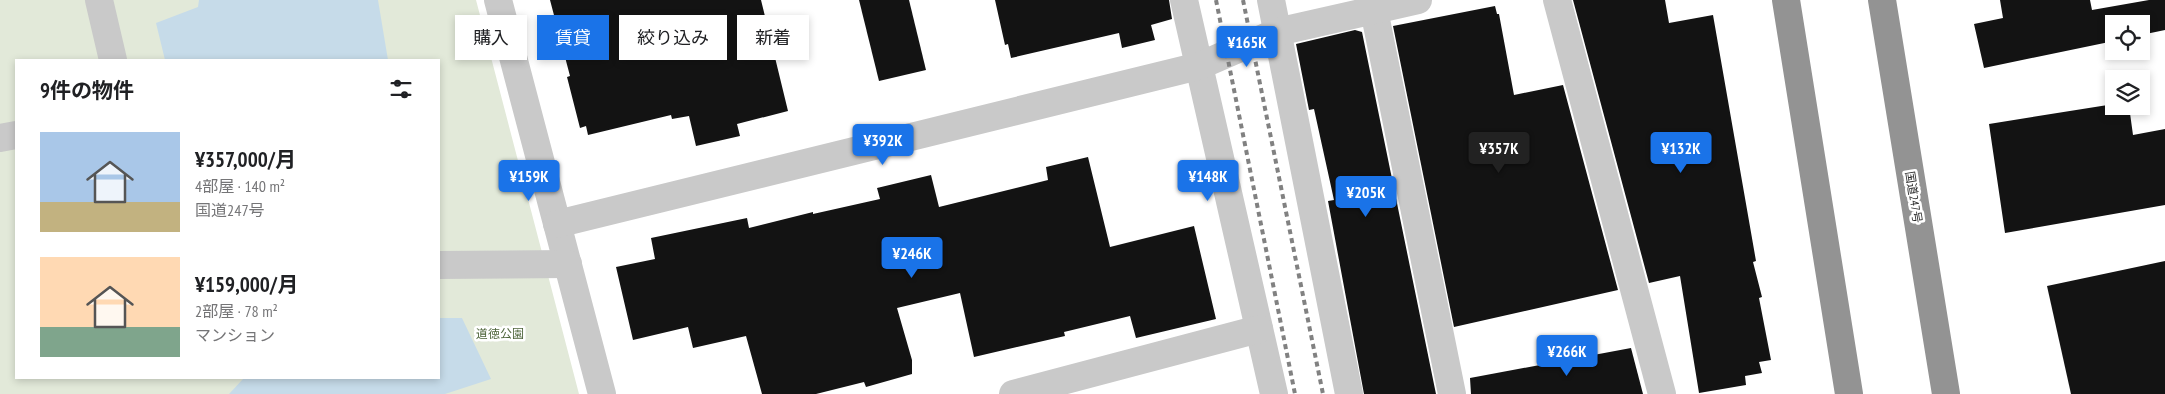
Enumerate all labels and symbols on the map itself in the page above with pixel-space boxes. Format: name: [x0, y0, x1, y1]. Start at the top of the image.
pin: ¥165K: [1212, 26, 1282, 68]
pin: ¥392K: [848, 124, 918, 166]
pin: ¥357K: [1464, 132, 1534, 174]
pin: ¥132K: [1646, 132, 1716, 174]
pin: ¥159K: [494, 160, 564, 202]
pin: ¥148K: [1173, 160, 1243, 202]
street label: 国道247号: [1903, 170, 1925, 224]
pin: ¥205K: [1331, 176, 1401, 218]
pin: ¥246K: [877, 236, 947, 279]
park label: 道徳公園: [476, 326, 524, 341]
pin: ¥266K: [1532, 334, 1602, 377]

